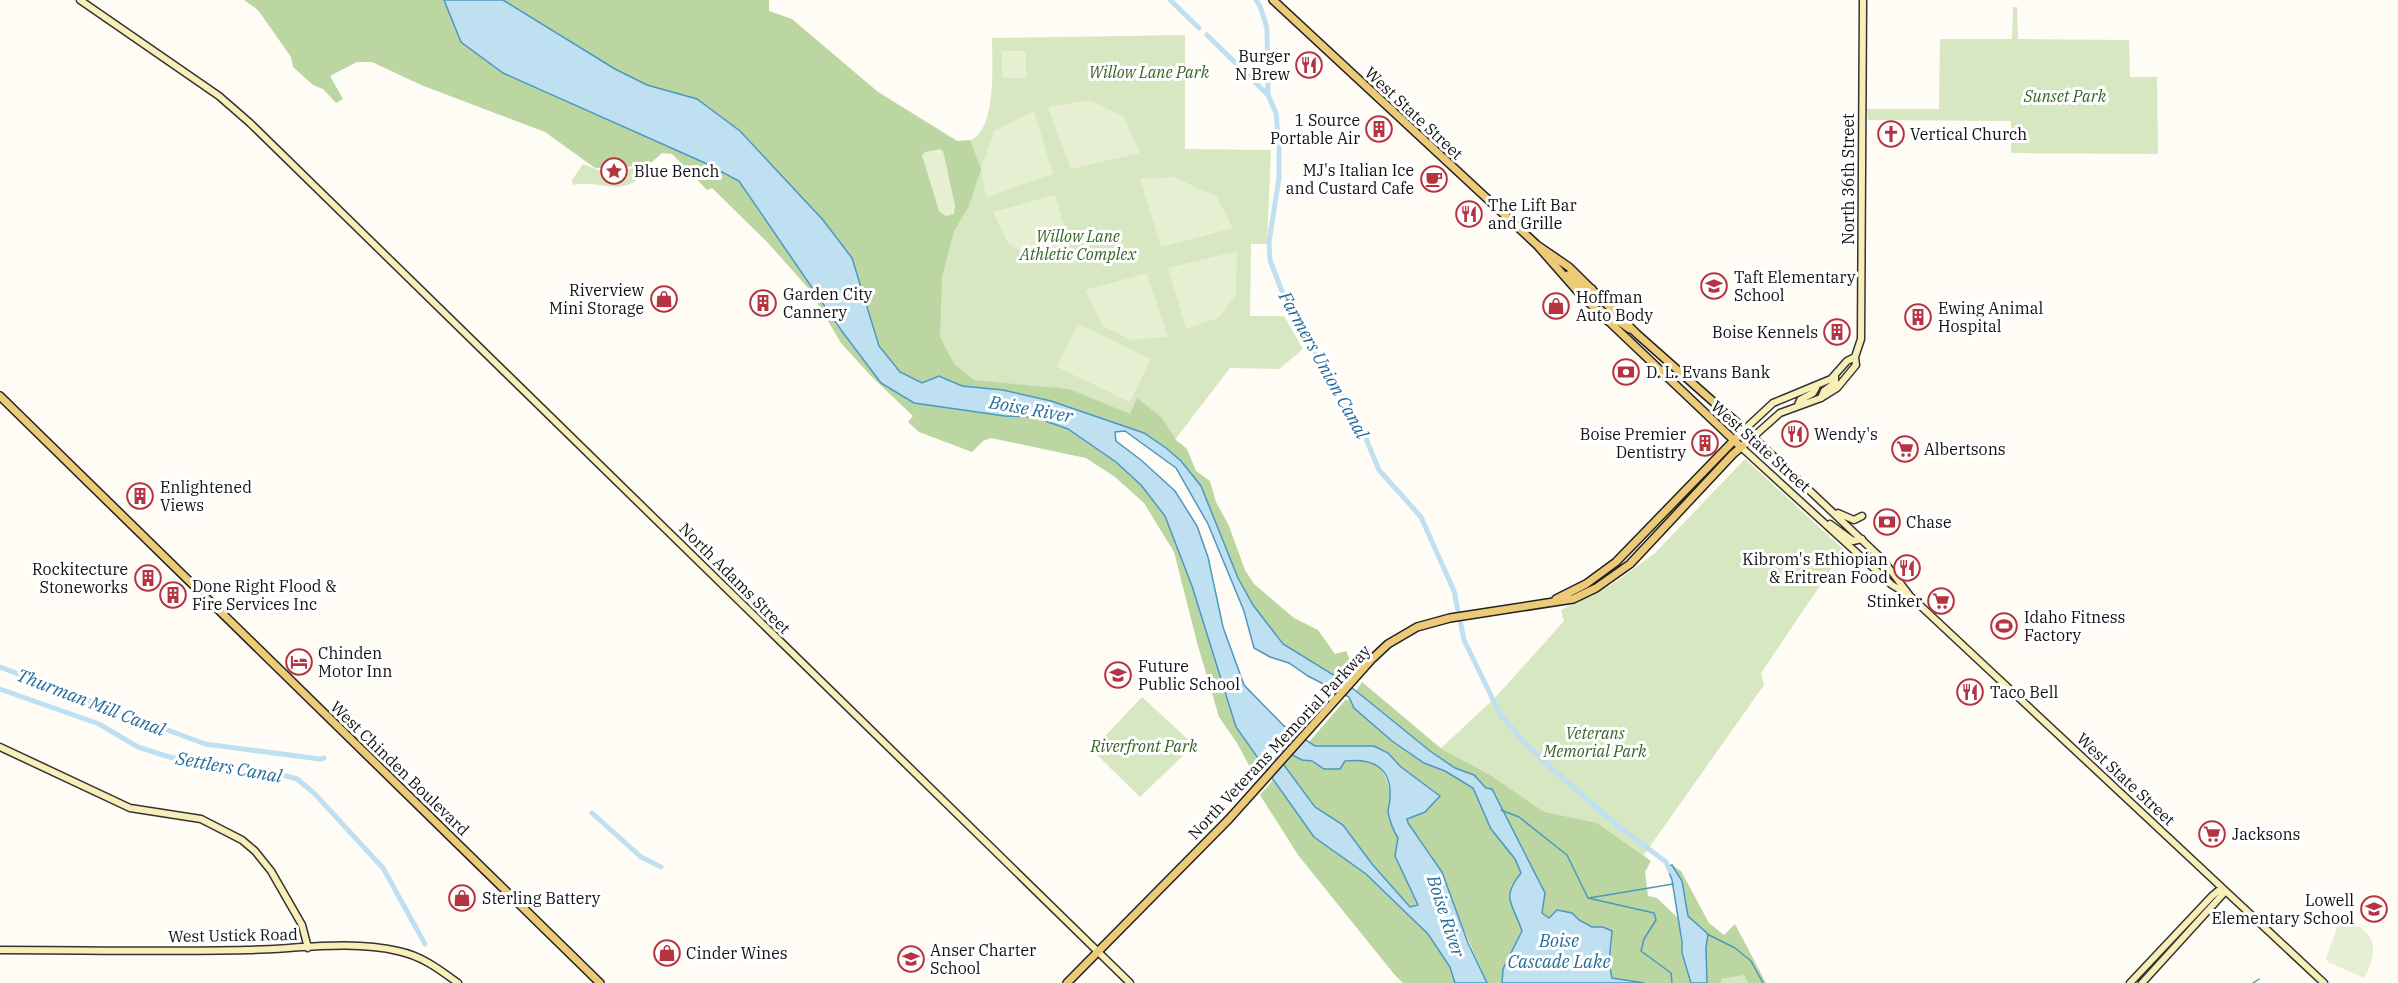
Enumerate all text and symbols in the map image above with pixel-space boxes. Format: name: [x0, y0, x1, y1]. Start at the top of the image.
place label: Burger N Brew: [1235, 46, 1291, 84]
restaurant icon: Burger N Brew: [1294, 50, 1324, 80]
park label: Willow Lane Park: [1089, 62, 1210, 82]
street label: West State Street: [1361, 62, 1467, 164]
park label: Sunset Park: [2023, 86, 2107, 106]
place label: 1 Source Portable Air: [1270, 110, 1360, 148]
street label: North 36th Street: [1838, 113, 1858, 245]
building icon: 1 Source Portable Air: [1364, 114, 1394, 144]
church icon: Vertical Church: [1876, 119, 1906, 149]
place label: Vertical Church: [1910, 124, 2027, 144]
place icon: Blue Bench: [599, 156, 629, 186]
place label: MJ's Italian Ice and Custard Cafe: [1286, 160, 1414, 198]
place label: Blue Bench: [634, 161, 719, 181]
cafe icon: MJ's Italian Ice and Custard Cafe: [1419, 164, 1449, 194]
place label: The Lift Bar and Grille: [1488, 195, 1577, 233]
restaurant icon: The Lift Bar and Grille: [1454, 199, 1484, 229]
park label: Willow Lane Athletic Complex: [1019, 226, 1137, 264]
place label: Taft Elementary School: [1734, 267, 1856, 305]
school or university icon: Taft Elementary School: [1699, 271, 1729, 301]
place label: Riverview Mini Storage: [549, 280, 645, 318]
shop icon: Riverview Mini Storage: [649, 284, 679, 314]
place label: Garden City Cannery: [783, 284, 873, 322]
water label: Farmers Union Canal: [1273, 286, 1374, 444]
place label: Hoffman Auto Body: [1576, 287, 1654, 325]
building icon: Garden City Cannery: [748, 288, 778, 318]
shop icon: Hoffman Auto Body: [1541, 291, 1571, 321]
place label: Ewing Animal Hospital: [1938, 298, 2044, 336]
building icon: Ewing Animal Hospital: [1903, 302, 1933, 332]
building icon: Boise Kennels: [1822, 317, 1852, 347]
place label: Boise Kennels: [1712, 322, 1818, 342]
bank icon: D. L. Evans Bank: [1611, 357, 1641, 387]
place label: D. L. Evans Bank: [1646, 362, 1771, 382]
water label: Boise River: [986, 390, 1076, 428]
street label: West State Street: [1707, 396, 1815, 496]
restaurant icon: Wendy's: [1780, 419, 1810, 449]
place label: Boise Premier Dentistry: [1580, 424, 1686, 462]
place label: Wendy's: [1814, 424, 1878, 444]
building icon: Boise Premier Dentistry: [1690, 428, 1720, 458]
supermarket icon: Albertsons: [1890, 434, 1920, 464]
place label: Albertsons: [1924, 439, 2006, 459]
place label: Enlightened Views: [160, 477, 252, 515]
building icon: Enlightened Views: [125, 481, 155, 511]
bank icon: Chase: [1872, 507, 1902, 537]
place label: Chase: [1906, 512, 1952, 532]
street label: North Adams Street: [675, 518, 795, 638]
place label: Kibrom's Ethiopian & Eritrean Food: [1742, 549, 1888, 587]
restaurant icon: Kibrom's Ethiopian & Eritrean Food: [1892, 553, 1922, 583]
place label: Rockitecture Stoneworks: [32, 559, 128, 597]
building icon: Rockitecture Stoneworks: [133, 563, 163, 593]
place label: Done Right Flood & Fire Services Inc: [192, 576, 337, 614]
building icon: Done Right Flood & Fire Services Inc: [158, 580, 188, 610]
supermarket icon: Stinker: [1926, 586, 1956, 616]
place label: Stinker: [1867, 591, 1922, 611]
place label: Idaho Fitness Factory: [2024, 607, 2125, 645]
sports icon: Idaho Fitness Factory: [1989, 611, 2019, 641]
street label: North Veterans Memorial Parkway: [1183, 640, 1375, 843]
place label: Chinden Motor Inn: [318, 643, 392, 681]
hotel icon: Chinden Motor Inn: [284, 647, 314, 677]
place label: Future Public School: [1138, 656, 1240, 694]
school or university icon: Future Public School: [1103, 660, 1133, 690]
water label: Thurman Mill Canal: [14, 663, 169, 741]
restaurant icon: Taco Bell: [1955, 677, 1985, 707]
place label: Taco Bell: [1990, 682, 2058, 702]
street label: West Chinden Boulevard: [326, 696, 474, 840]
park label: Veterans Memorial Park: [1542, 723, 1647, 761]
street label: West State Street: [2073, 728, 2179, 830]
park label: Riverfront Park: [1090, 736, 1198, 756]
water label: Settlers Canal: [173, 746, 285, 788]
supermarket icon: Jacksons: [2197, 819, 2227, 849]
place label: Jacksons: [2232, 824, 2300, 844]
water label: Boise River: [1422, 871, 1470, 961]
shop icon: Sterling Battery: [447, 883, 477, 913]
place label: Sterling Battery: [482, 888, 601, 908]
place label: Lowell Elementary School: [2211, 890, 2354, 928]
school or university icon: Lowell Elementary School: [2359, 894, 2389, 924]
street label: West Ustick Road: [168, 924, 298, 946]
water label: Boise Cascade Lake: [1508, 929, 1610, 973]
shop icon: Cinder Wines: [652, 938, 682, 968]
place label: Anser Charter School: [930, 940, 1036, 978]
place label: Cinder Wines: [686, 943, 788, 963]
school or university icon: Anser Charter School: [896, 944, 926, 974]

